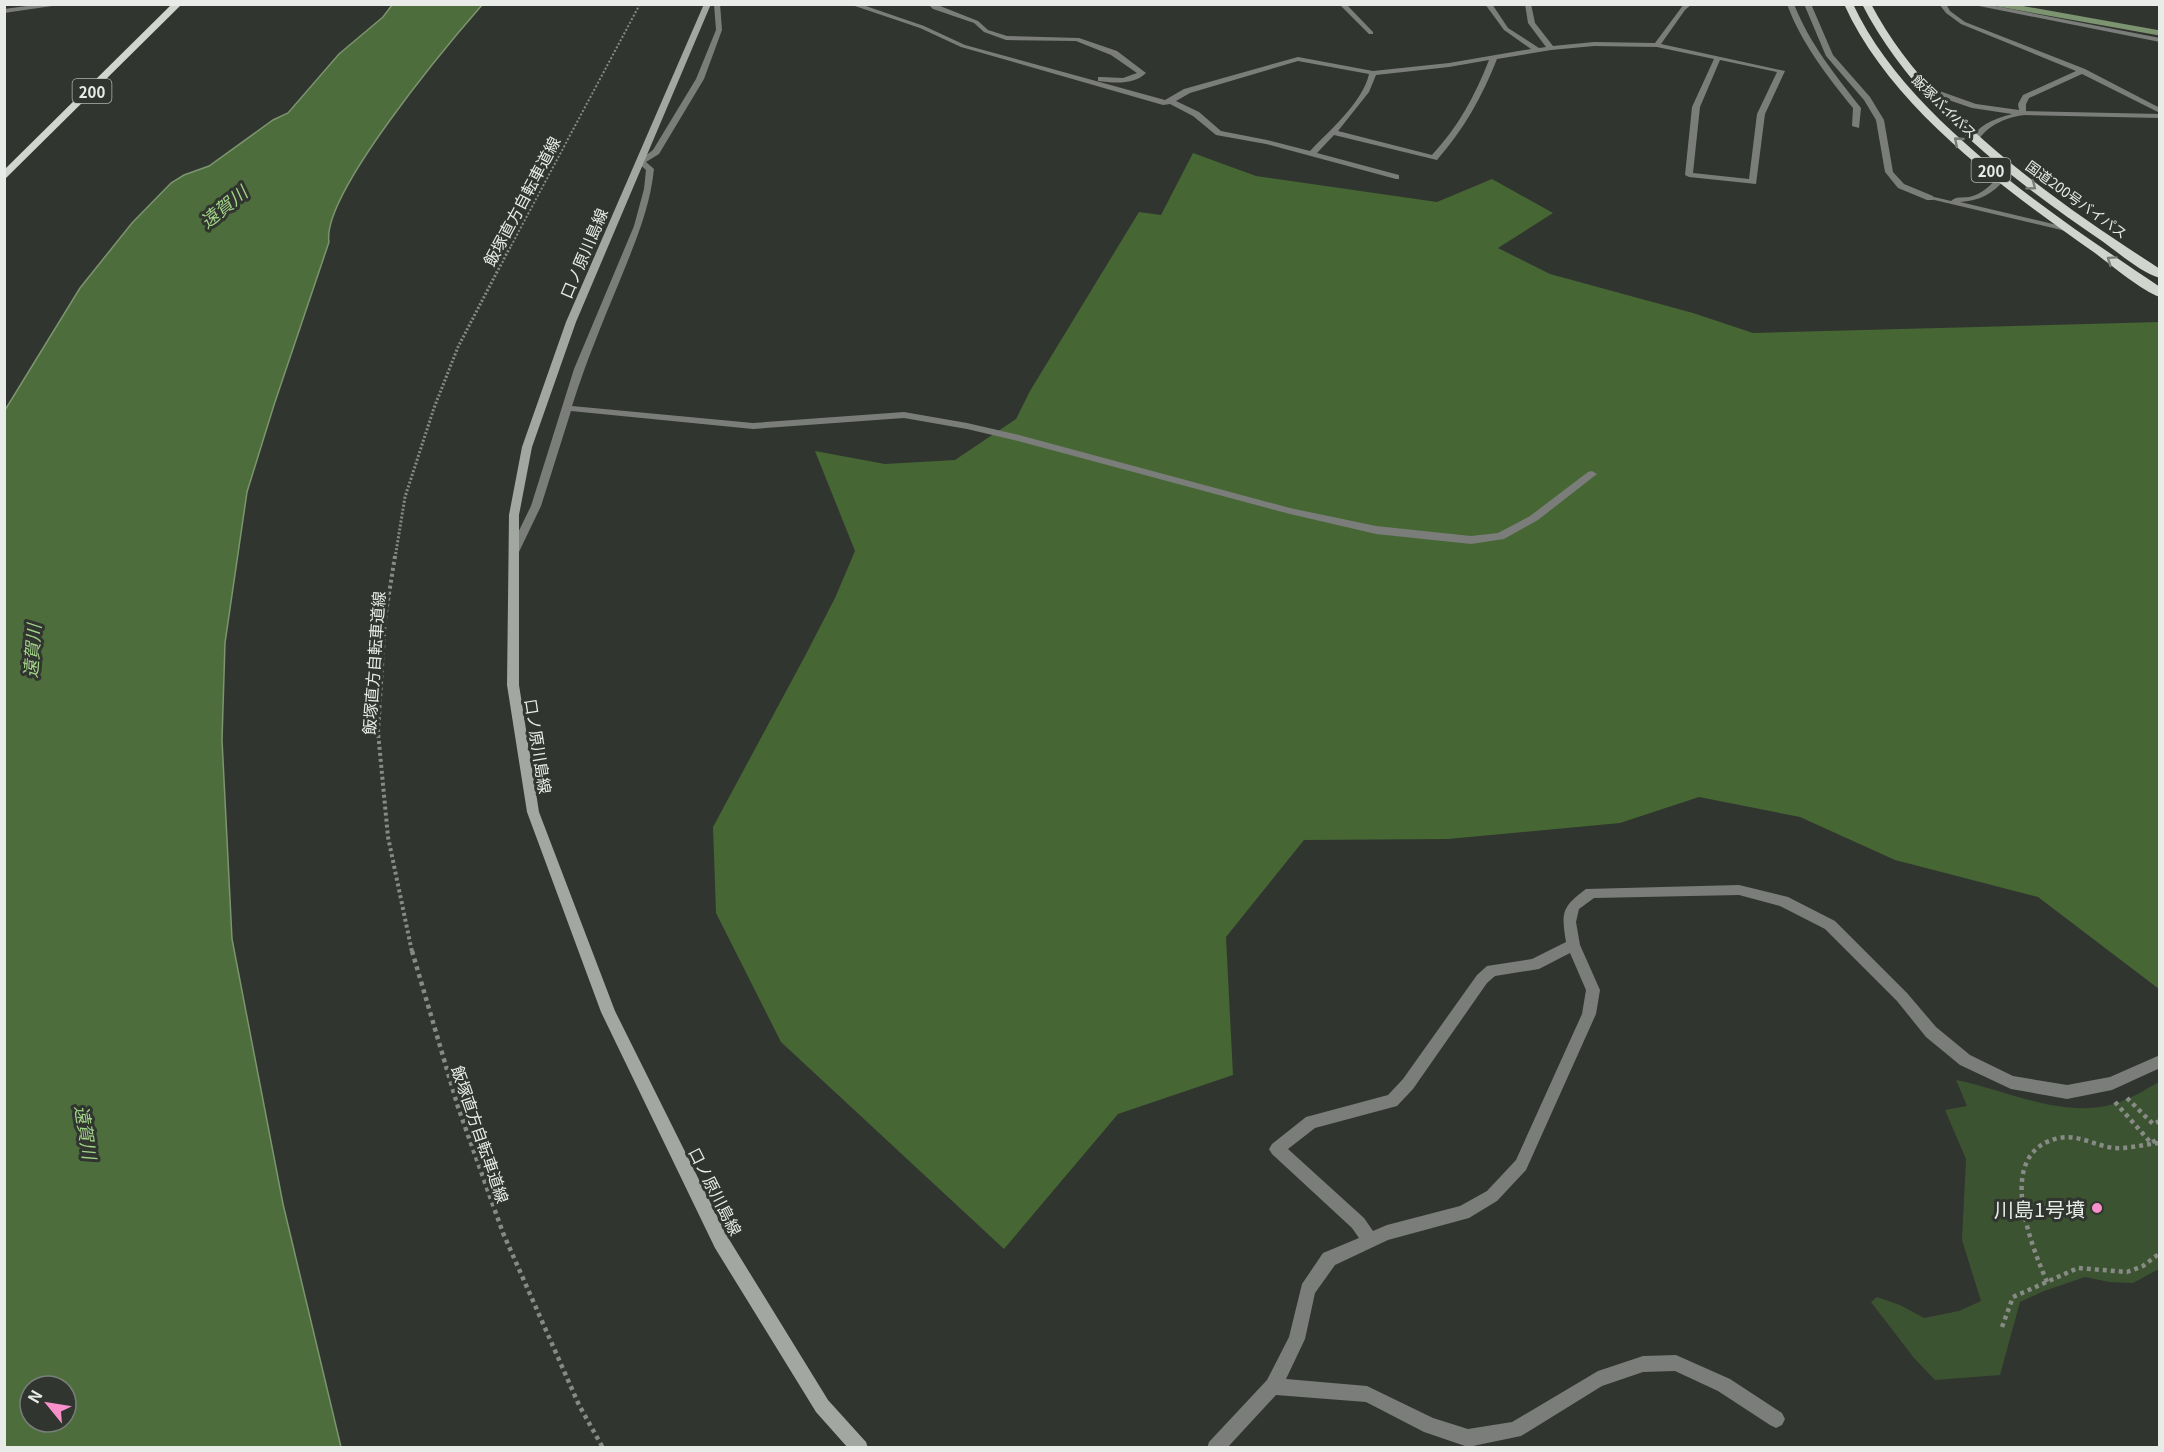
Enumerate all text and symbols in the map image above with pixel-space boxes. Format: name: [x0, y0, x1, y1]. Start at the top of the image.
street label: 飯塚バイパス: [1908, 70, 1982, 142]
road number: 200: [72, 79, 112, 103]
street label: 飯塚直方自転車道線: [477, 132, 565, 270]
one-way arrow: [1954, 137, 1964, 148]
street label: 国道200号バイパス: [2022, 155, 2132, 243]
road number: 200: [1972, 158, 2010, 182]
water label: 遠賀川: [194, 178, 254, 233]
one-way arrow: [2025, 179, 2036, 190]
street label: 口ノ原川島線: [553, 204, 613, 302]
one-way arrow: [2107, 256, 2118, 267]
street label: 飯塚直方自転車道線: [356, 590, 390, 736]
water label: 遠賀川: [16, 621, 46, 679]
street label: 口ノ原川島線: [520, 697, 558, 795]
street label: 飯塚直方自転車道線: [446, 1062, 516, 1206]
water label: 遠賀川: [70, 1103, 104, 1163]
street label: 口ノ原川島線: [684, 1143, 748, 1239]
place label: 川島1号墳: [1994, 1194, 2085, 1223]
marker: 川島1号墳: [2090, 1201, 2104, 1215]
north arrow: [18, 1374, 78, 1434]
text: N: [21, 1385, 48, 1407]

